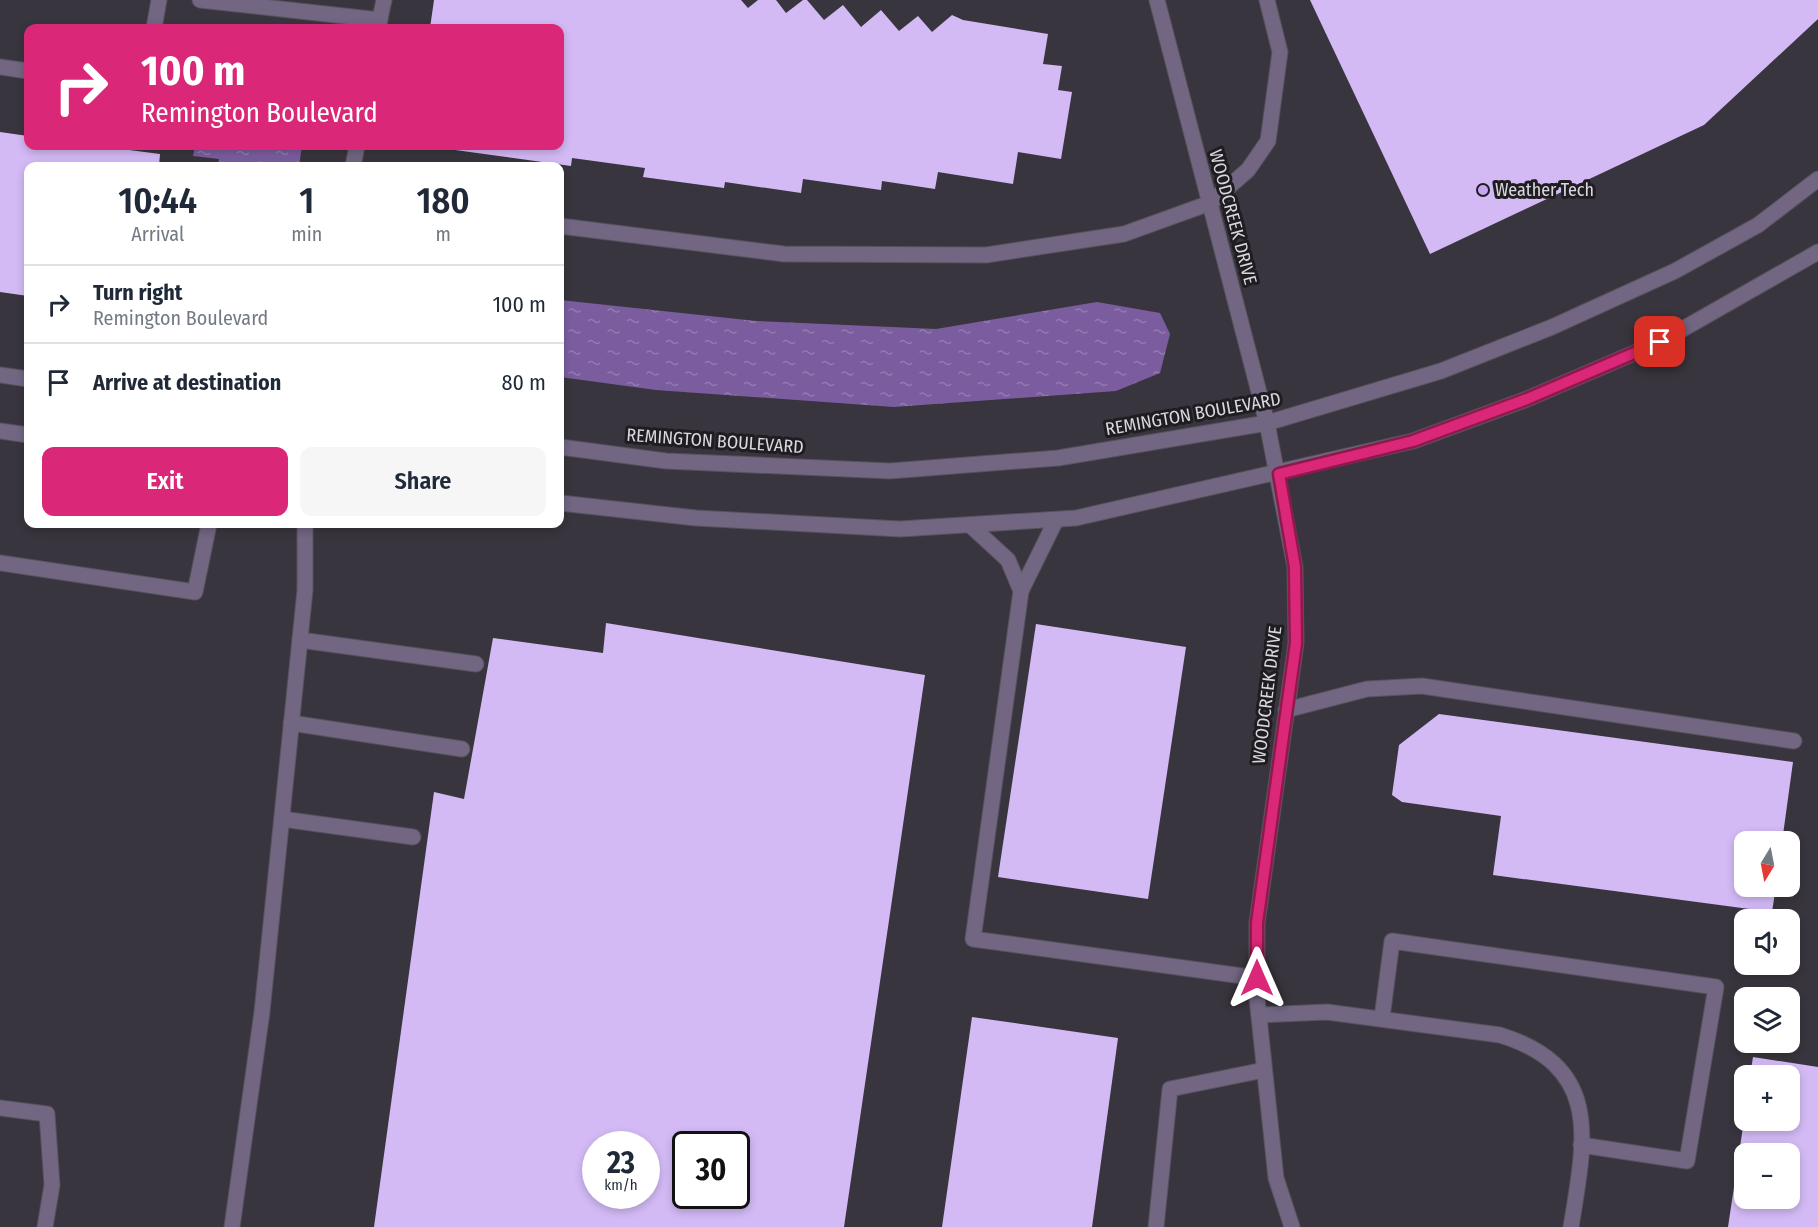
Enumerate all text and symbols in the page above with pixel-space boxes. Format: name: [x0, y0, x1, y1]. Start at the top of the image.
text: 100 m: [141, 46, 245, 96]
icon: right: [42, 48, 120, 126]
text: Remington Boulevard: [141, 97, 378, 129]
street label: WOODCREEK DRIVE: [1204, 147, 1262, 287]
text: 10:44: [118, 179, 197, 223]
text: 1: [299, 179, 314, 223]
text: 180: [417, 179, 470, 223]
place label: Weather Tech: [1495, 179, 1594, 201]
marker: Weather Tech: [1476, 183, 1490, 197]
text: Arrival: [131, 222, 184, 246]
text: min: [291, 222, 322, 246]
text: m: [435, 222, 451, 246]
text: Turn right: [93, 279, 182, 306]
icon: right: [42, 288, 75, 321]
text: 100 m: [492, 291, 546, 318]
text: Remington Boulevard: [93, 306, 268, 330]
pin: [1634, 316, 1685, 367]
icon: arrive: [1643, 325, 1676, 358]
icon: arrive: [42, 366, 75, 399]
text: Arrive at destination: [93, 369, 281, 396]
text: 80 m: [501, 369, 546, 396]
street label: REMINGTON BOULEVARD: [1104, 388, 1282, 440]
street label: REMINGTON BOULEVARD: [626, 424, 804, 458]
button: Exit: [42, 447, 288, 516]
button: Share: [300, 447, 546, 516]
street label: WOODCREEK DRIVE: [1248, 625, 1286, 765]
north arrow: [1734, 831, 1800, 897]
map controls: [1734, 831, 1800, 1209]
button: sound: [1734, 909, 1800, 975]
position arrow: [1225, 946, 1289, 1010]
button: layers: [1734, 987, 1800, 1053]
button: +: [1734, 1065, 1800, 1131]
speed limit sign: 30: [672, 1131, 750, 1209]
button: −: [1734, 1143, 1800, 1209]
text: 23: [607, 1145, 635, 1181]
text: km/h: [604, 1176, 638, 1194]

